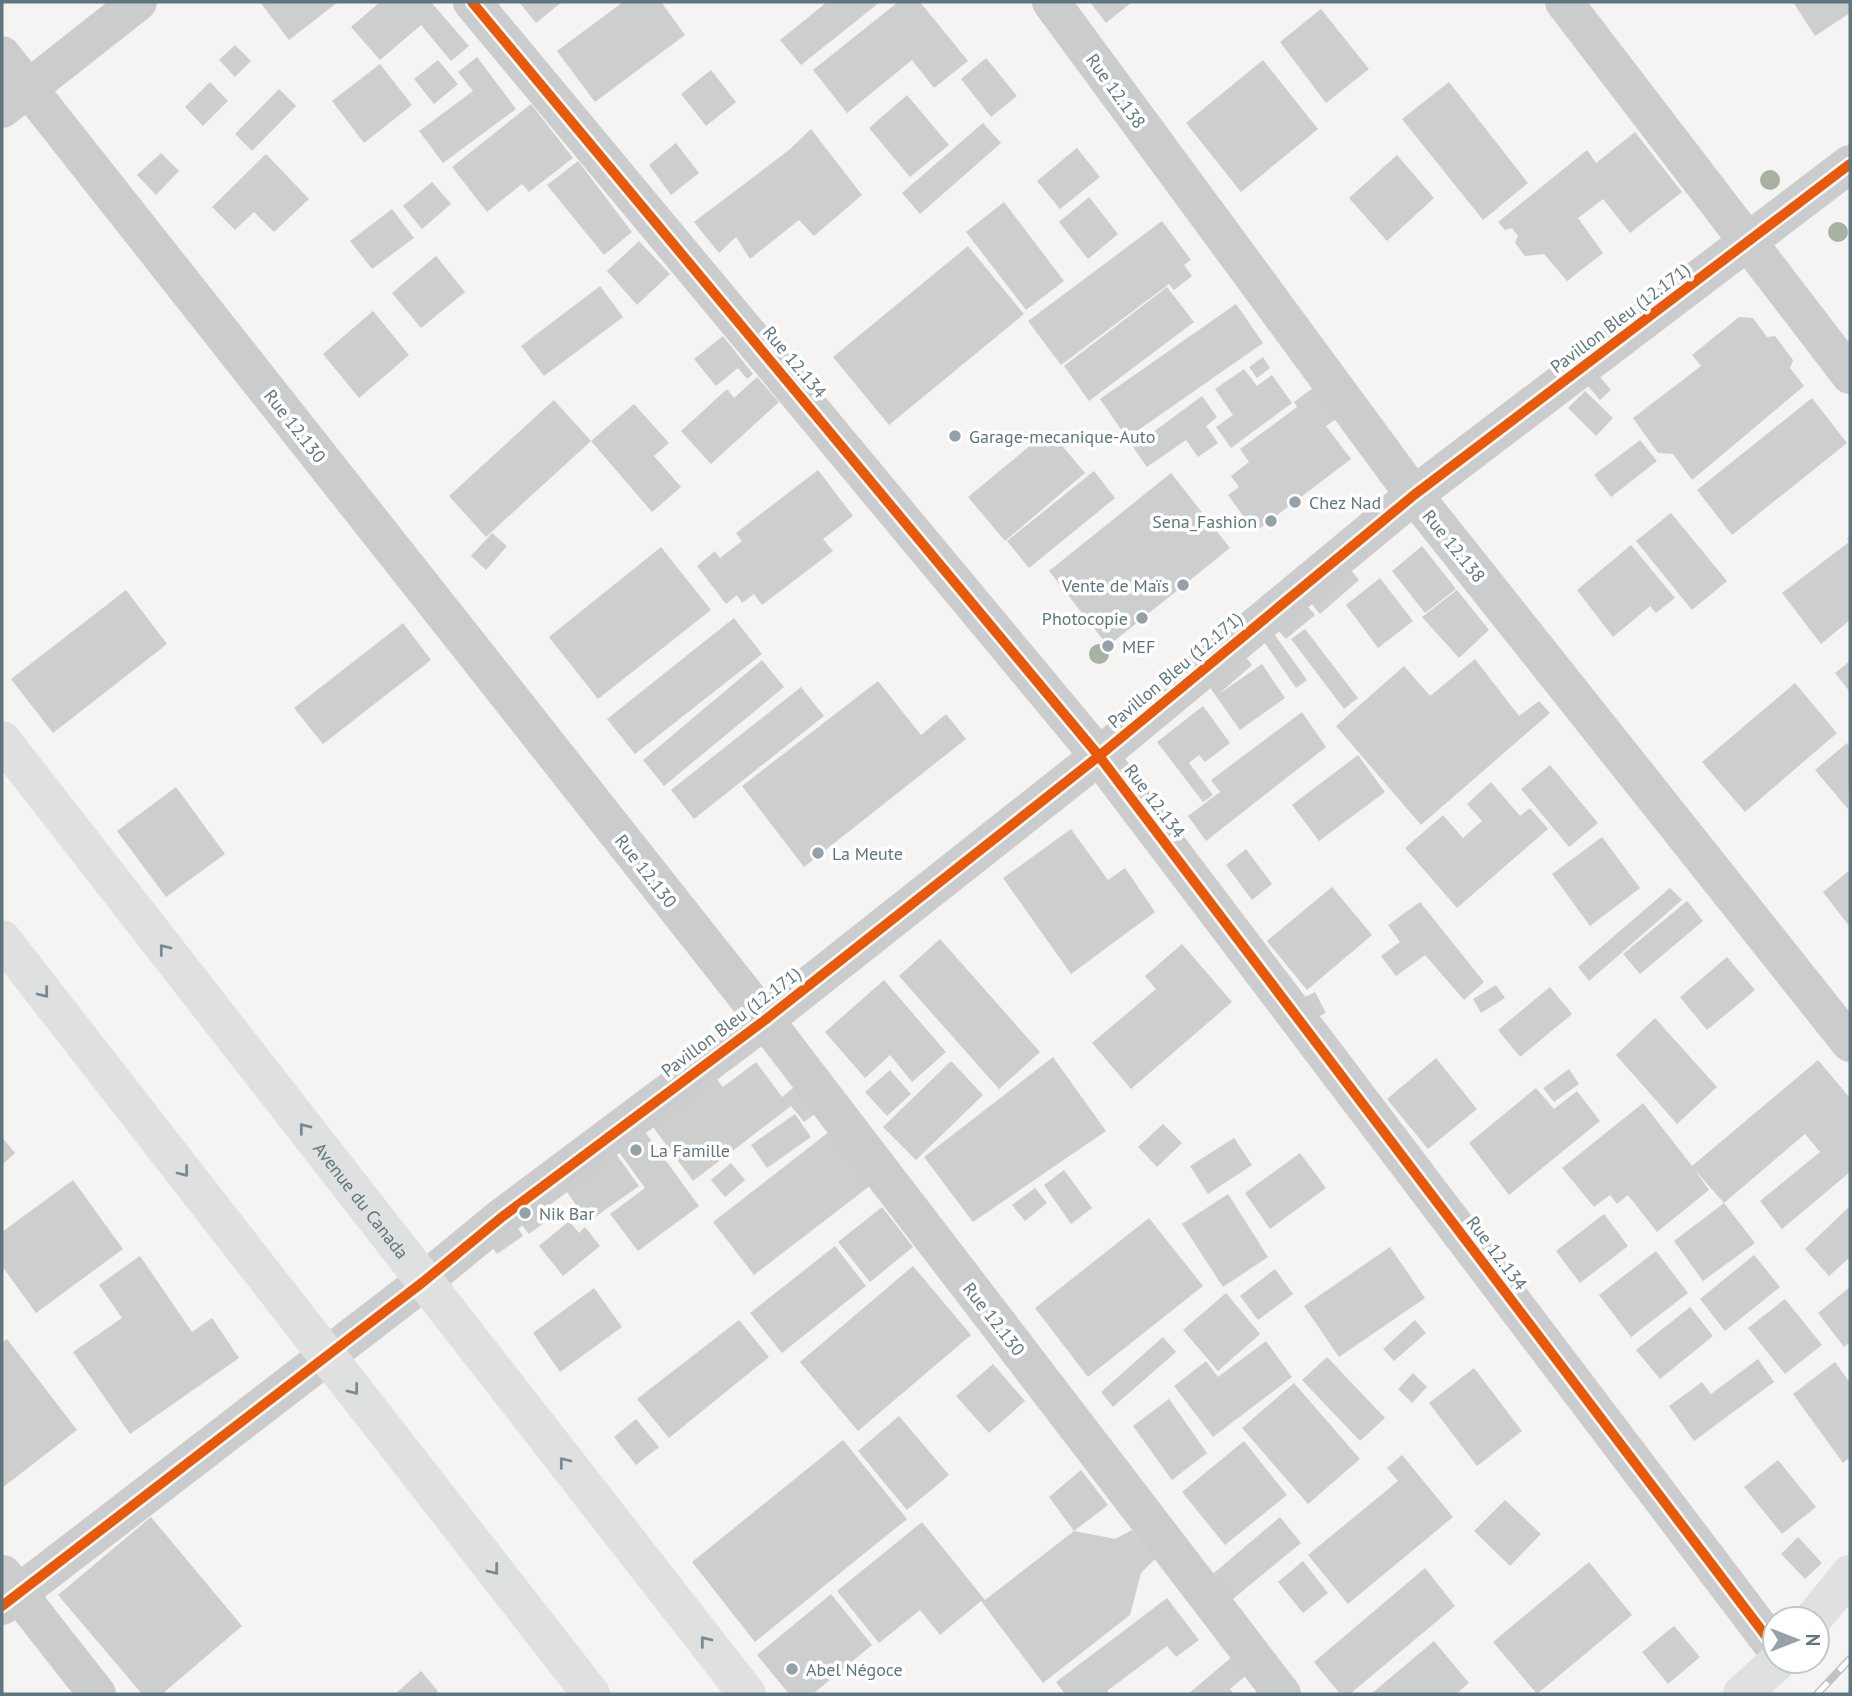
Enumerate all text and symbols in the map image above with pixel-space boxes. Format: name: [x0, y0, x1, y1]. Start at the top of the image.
street label: Rue 12.138: [1081, 49, 1151, 133]
street label: Pavillon Bleu (12.171): [1546, 258, 1694, 378]
street label: Rue 12.134: [758, 321, 832, 403]
street label: Rue 12.130: [259, 385, 331, 468]
place label: Garage-mecanique-Auto: [969, 425, 1155, 448]
marker: Garage-mecanique-Auto: [947, 428, 963, 444]
place label: Chez Nad: [1309, 491, 1381, 514]
marker: Chez Nad: [1287, 494, 1303, 510]
street label: Rue 12.138: [1418, 505, 1490, 587]
place label: Sena_Fashion: [1152, 510, 1257, 533]
marker: Sena_Fashion: [1263, 513, 1279, 529]
place label: Vente de Maïs: [1061, 574, 1169, 597]
marker: Vente de Maïs: [1175, 577, 1191, 593]
place label: Photocopie: [1042, 607, 1128, 630]
street label: Pavillon Bleu (12.171): [1103, 607, 1247, 733]
marker: Photocopie: [1134, 610, 1150, 626]
place label: MEF: [1122, 635, 1155, 658]
marker: MEF: [1100, 638, 1116, 654]
street label: Rue 12.134: [1120, 759, 1190, 843]
street label: Rue 12.130: [610, 830, 682, 913]
place label: La Meute: [832, 842, 903, 865]
marker: La Meute: [810, 845, 826, 861]
one-way arrow: [159, 944, 172, 956]
street label: Pavillon Bleu (12.171): [657, 962, 805, 1082]
one-way arrow: [35, 985, 48, 998]
one-way arrow: [299, 1123, 312, 1136]
street label: Avenue du Canada: [309, 1137, 414, 1263]
place label: La Famille: [650, 1139, 730, 1162]
marker: La Famille: [628, 1142, 644, 1158]
one-way arrow: [175, 1165, 188, 1177]
place label: Nik Bar: [539, 1202, 594, 1225]
marker: Nik Bar: [517, 1205, 533, 1221]
street label: Rue 12.134: [1462, 1211, 1532, 1295]
street label: Rue 12.130: [958, 1278, 1030, 1361]
one-way arrow: [345, 1383, 358, 1395]
one-way arrow: [560, 1457, 573, 1469]
one-way arrow: [485, 1562, 498, 1574]
north arrow: [1761, 1605, 1831, 1675]
text: N: [1801, 1634, 1825, 1646]
one-way arrow: [701, 1636, 713, 1649]
place label: Abel Négoce: [806, 1658, 903, 1681]
marker: Abel Négoce: [784, 1661, 800, 1677]

